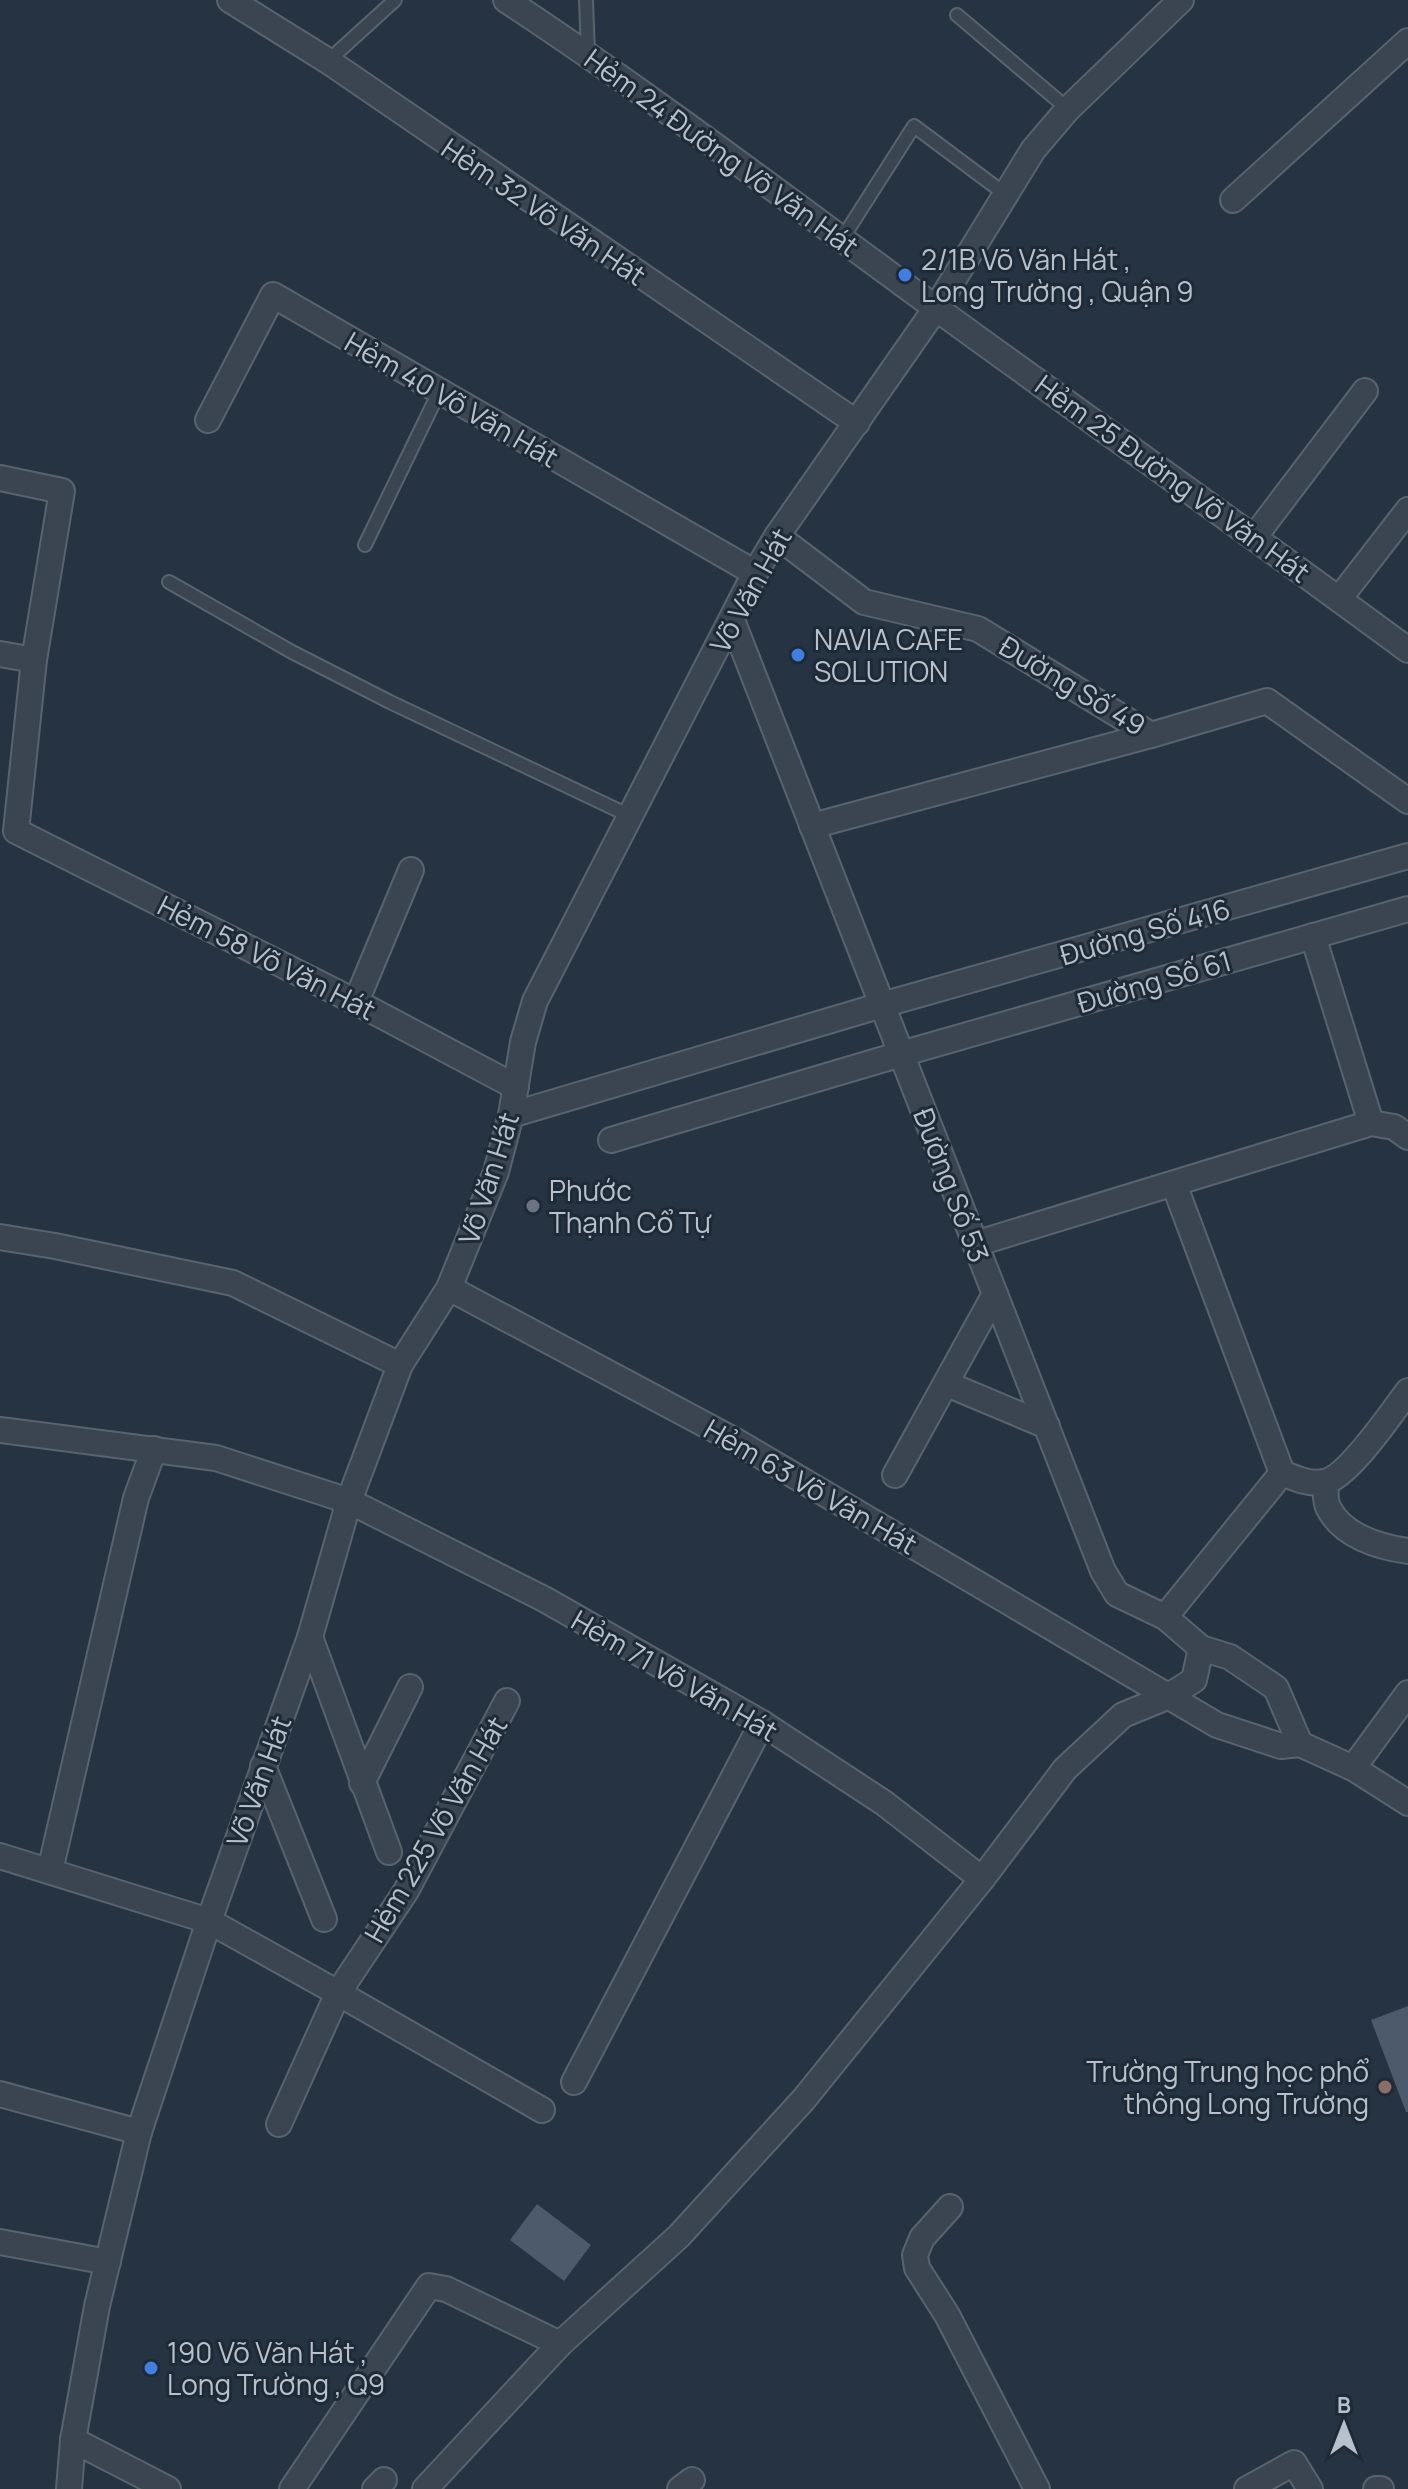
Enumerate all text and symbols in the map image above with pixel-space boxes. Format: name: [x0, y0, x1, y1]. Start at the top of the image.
street label: Hẻm 24 Đường Võ Văn Hát: [577, 40, 867, 264]
street label: Hẻm 32 Võ Văn Hát: [434, 129, 654, 293]
place label: 2/1B Võ Văn Hát , Long Trường , Quận 9: [921, 240, 1194, 310]
marker: 2/1B Võ Văn Hát , Long Trường , Quận 9: [896, 266, 914, 284]
street label: Hẻm 40 Võ Văn Hát: [338, 322, 566, 476]
street label: Hẻm 25 Đường Võ Văn Hát: [1028, 366, 1318, 590]
street label: Võ Văn Hát: [700, 521, 800, 659]
place label: NAVIA CAFE SOLUTION: [814, 620, 963, 690]
street label: Đường Số 49: [993, 626, 1153, 744]
marker: NAVIA CAFE SOLUTION: [789, 646, 807, 664]
street label: Hẻm 58 Võ Văn Hát: [152, 886, 382, 1028]
street label: Đường Số 416: [1055, 889, 1235, 973]
street label: Đường Số 61: [1073, 941, 1235, 1021]
street label: Đường Số 53: [905, 1102, 999, 1268]
street label: Võ Văn Hát: [449, 1107, 527, 1249]
place label: Phước Thạnh Cổ Tự: [549, 1171, 712, 1241]
marker: Phước Thạnh Cổ Tự: [524, 1197, 542, 1215]
street label: Hẻm 63 Võ Văn Hát: [698, 1410, 924, 1562]
street label: Hẻm 71 Võ Văn Hát: [565, 1600, 785, 1750]
street label: Hẻm 225 Võ Văn Hát: [355, 1709, 515, 1949]
street label: Võ Văn Hát: [217, 1710, 299, 1852]
place label: Trường Trung học phổ thông Long Trường: [1086, 2052, 1369, 2122]
marker: Trường Trung học phổ thông Long Trường: [1376, 2078, 1394, 2096]
place label: 190 Võ Văn Hát , Long Trường , Q9: [167, 2333, 385, 2403]
marker: 190 Võ Văn Hát , Long Trường , Q9: [142, 2359, 160, 2377]
north arrow: [1304, 2385, 1384, 2465]
text: B: [1337, 2390, 1351, 2420]

